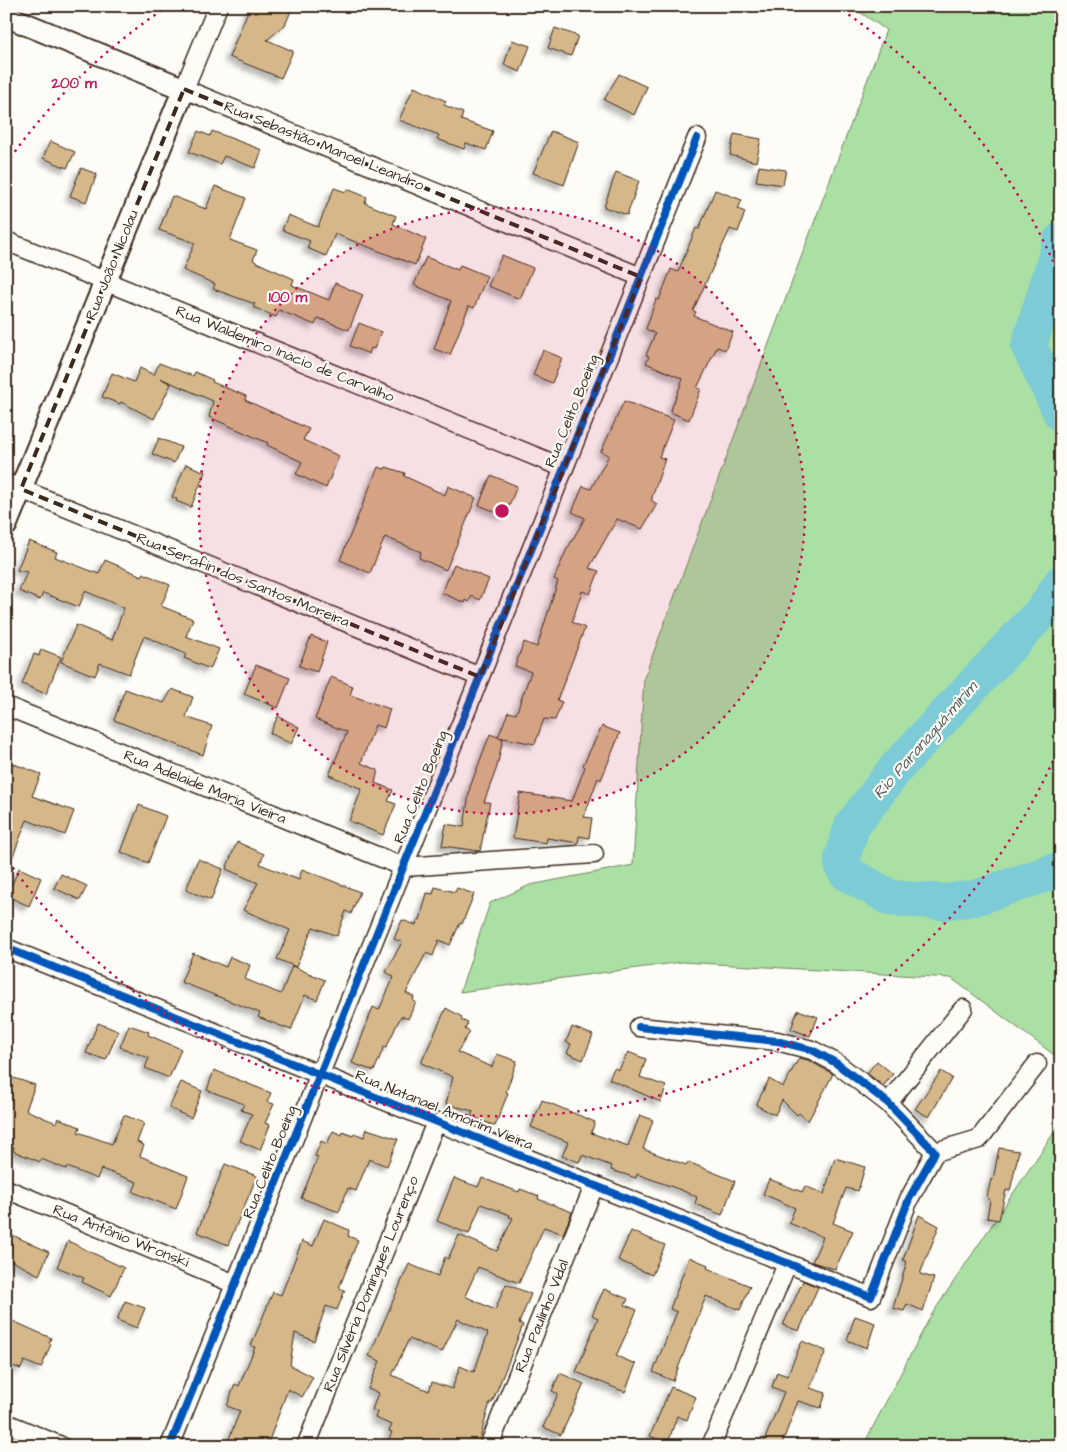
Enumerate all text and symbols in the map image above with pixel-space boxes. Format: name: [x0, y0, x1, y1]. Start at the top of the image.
text: 200 m: [50, 73, 97, 94]
street label: Rua Sebastião Manoel Leandro: [221, 96, 428, 196]
street label: Rua João Nicolau: [80, 206, 144, 323]
text: 100 m: [269, 287, 308, 308]
street label: Rua Waldemiro Inácio de Carvalho: [173, 300, 398, 408]
street label: Rua Celito Boeing: [540, 351, 605, 471]
centre of rings: [493, 502, 511, 520]
street label: Rua Serafin dos Santos Moreira: [133, 528, 353, 633]
water label: Rio Paranaguá-mirim: [868, 675, 984, 804]
street label: Rua Celito Boeing: [389, 727, 454, 847]
street label: Rua Adelaide Maria Vieira: [121, 745, 290, 829]
street label: Rua Natanael Amorim Vieira: [352, 1065, 536, 1155]
street label: Rua Celito Boeing: [238, 1102, 303, 1222]
street label: Rua Silvéria Domingues Lourenço: [318, 1172, 425, 1395]
street label: Rua Antônio Wronski: [50, 1199, 193, 1273]
street label: Rua Paulinho Vidal: [510, 1256, 574, 1376]

